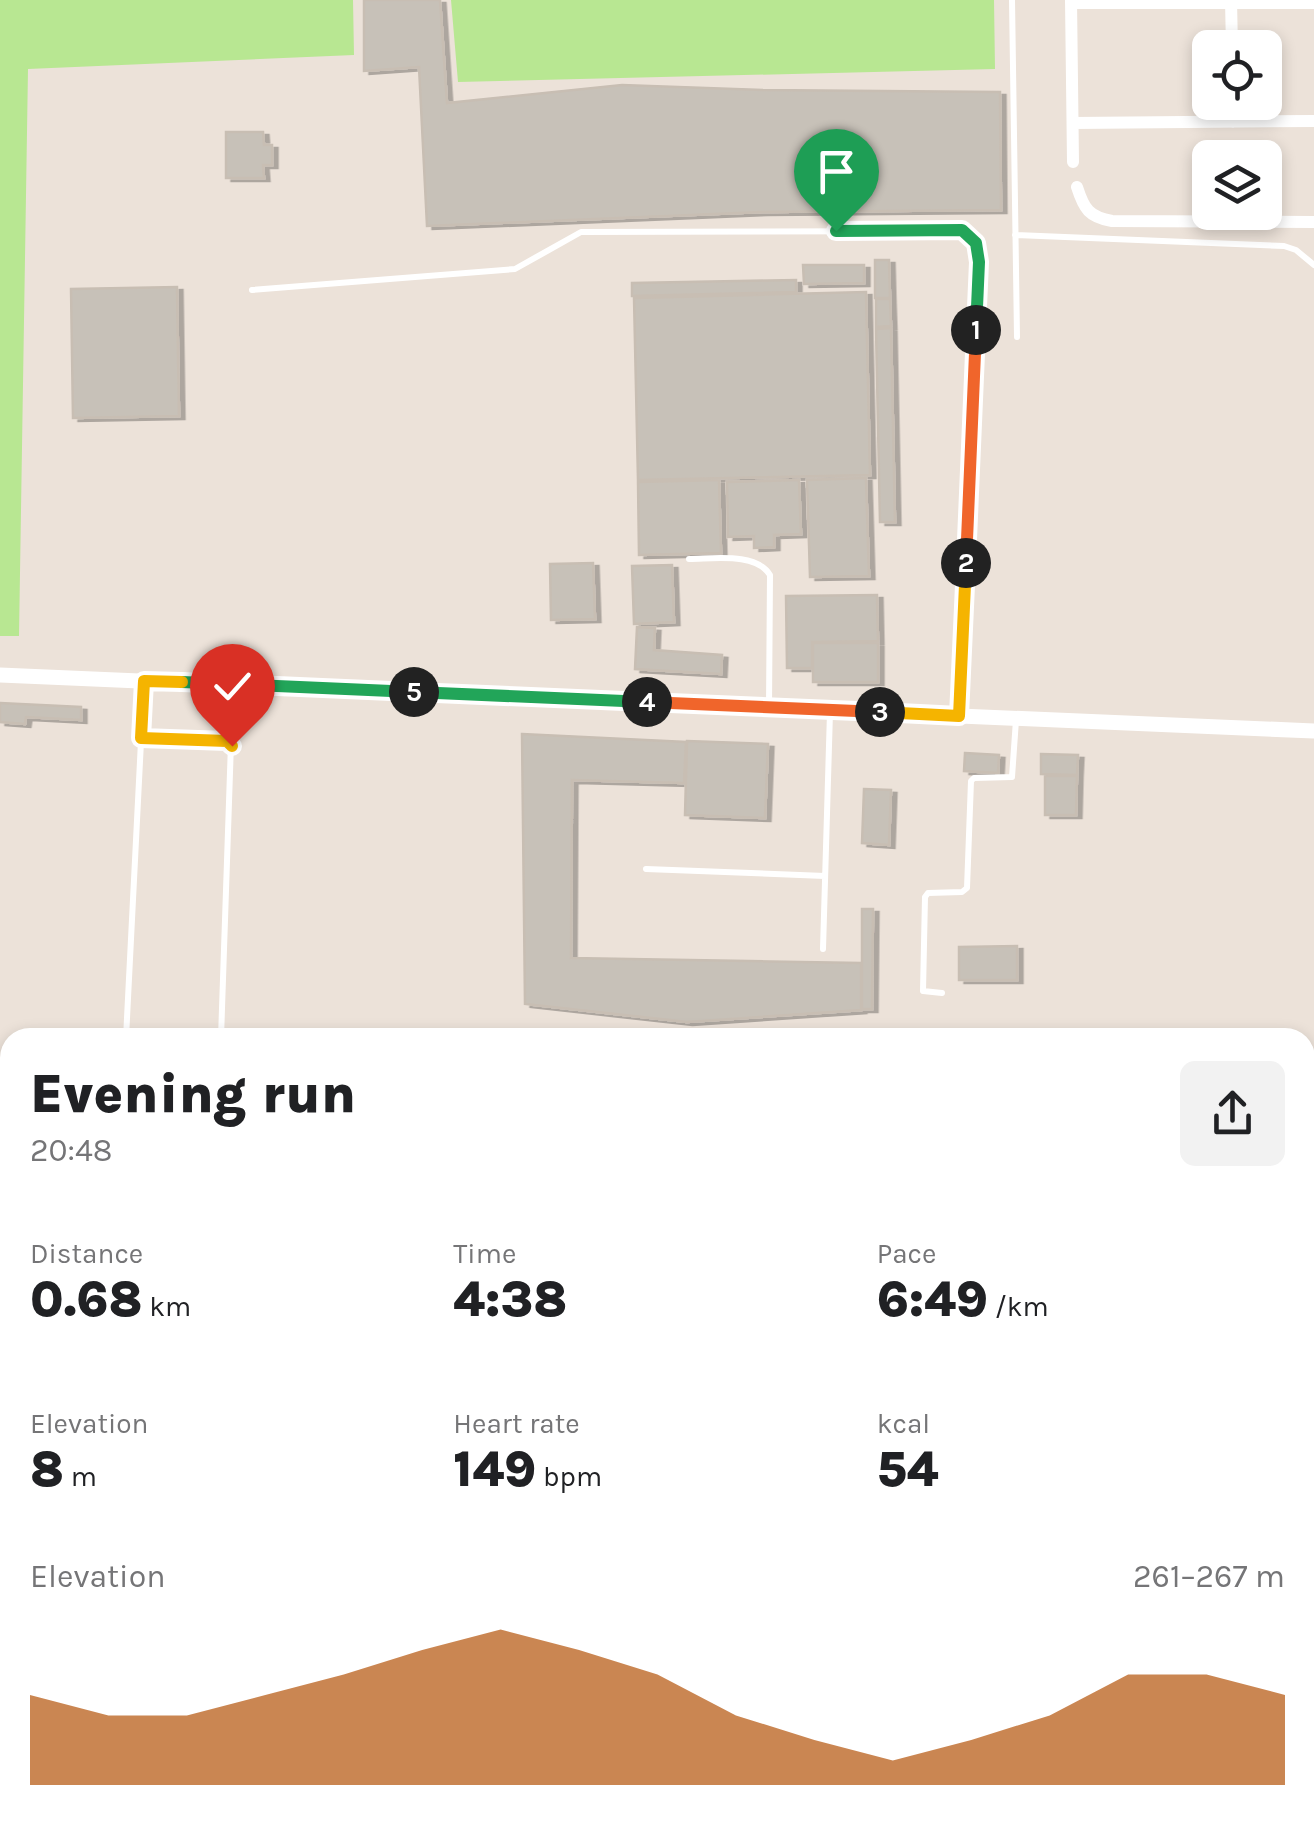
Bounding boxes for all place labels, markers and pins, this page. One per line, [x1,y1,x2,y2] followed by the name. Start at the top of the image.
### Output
[794,129,879,232] pin
[951,305,1001,355] pin: 1
[941,538,991,588] pin: 2
[190,644,275,747] pin
[389,667,439,717] pin: 5
[622,677,672,727] pin: 4
[855,687,905,737] pin: 3

